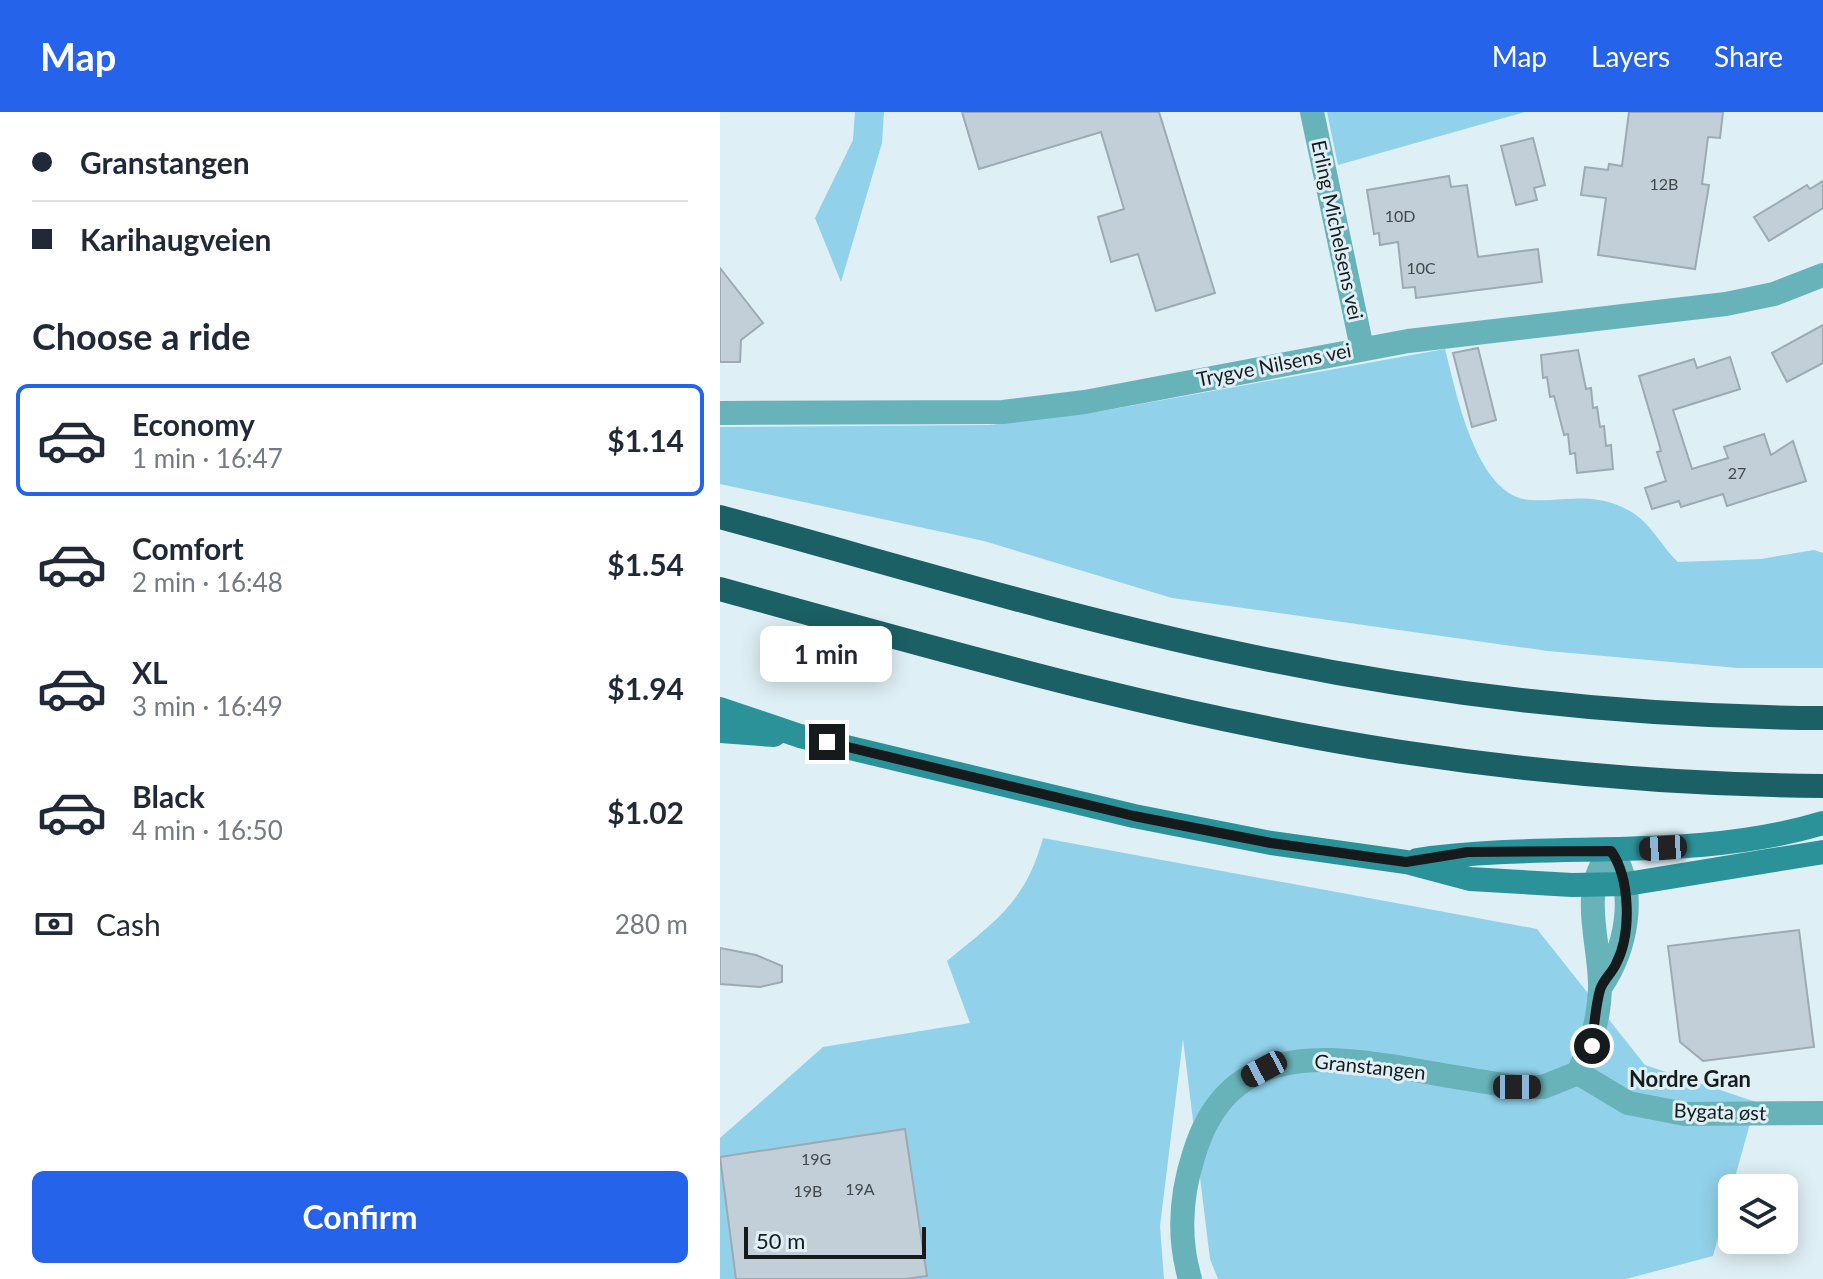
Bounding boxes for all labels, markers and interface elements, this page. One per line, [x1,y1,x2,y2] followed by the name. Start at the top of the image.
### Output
[40,33,116,79] text: Map
[1492,39,1547,73] text: Map
[1591,39,1670,73] text: Layers
[1714,39,1783,73] text: Share
[1307,138,1369,322] street label: Erling Michelsens vei
[80,144,250,180] text: Granstangen
[1650,174,1678,193] house number: 12B
[1385,206,1415,225] house number: 10D
[80,221,271,257] text: Karihaugveien
[1406,258,1436,277] house number: 10C
[32,314,251,358] text: Choose a ride
[1195,337,1353,391] street label: Trygve Nilsens vei
[36,404,108,476] icon: car
[132,406,255,442] text: Economy
[607,422,684,458] text: $1.14
[132,442,283,474] text: 1 min · 16:47
[1728,463,1746,482] house number: 27
[36,528,108,600] icon: car
[132,530,244,566] text: Comfort
[607,546,684,582] text: $1.54
[132,566,283,598] text: 2 min · 16:48
[761,626,893,682] callout: 1 min
[794,638,858,670] text: 1 min
[36,652,108,724] icon: car
[132,654,168,690] text: XL
[607,670,684,706] text: $1.94
[132,690,283,722] text: 3 min · 16:49
[809,724,845,760] route end
[36,776,108,848] icon: car
[132,778,205,814] text: Black
[607,794,684,830] text: $1.02
[132,814,283,846] text: 4 min · 16:50
[1638,834,1688,862] car
[32,902,76,946] icon: cash
[96,906,161,942] text: Cash
[615,908,688,940] text: 280 m
[1574,1028,1610,1064] route start
[1237,1047,1291,1091] car
[1313,1048,1427,1084] street label: Granstangen
[1629,1065,1751,1092] district label: Nordre Gran
[1493,1075,1541,1099] car
[1673,1097,1767,1125] street label: Bygata øst
[801,1149,831,1168] house number: 19G
[32,1171,688,1263] button: Confirm
[1718,1174,1798,1254] map controls
[1718,1174,1798,1254] button: layers
[845,1179,875,1198] house number: 19A
[794,1181,822,1200] house number: 19B
[744,1223,926,1259] scale bar
[756,1227,805,1254] text: 50 m

